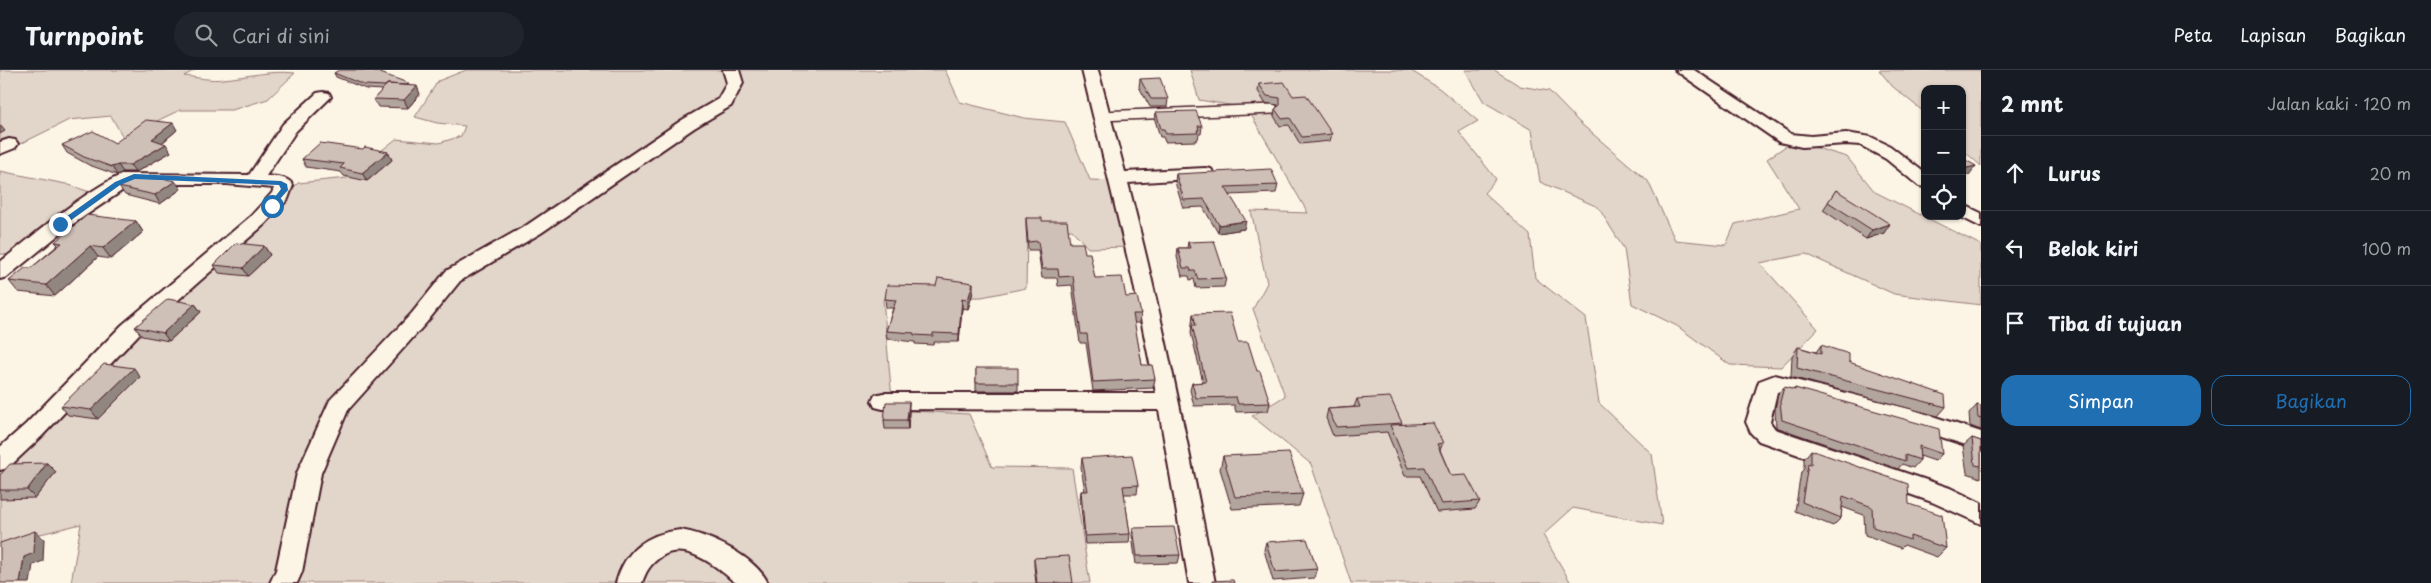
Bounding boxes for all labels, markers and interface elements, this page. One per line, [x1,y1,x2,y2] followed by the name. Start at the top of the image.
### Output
[174,12,524,57] search box
[25,17,144,53] text: Turnpoint
[192,21,220,49] icon: search
[232,21,330,49] text: Cari di sini
[2174,21,2212,48] text: Peta
[2240,21,2306,48] text: Lapisan
[2334,21,2406,48] text: Bagikan
[1921,85,1966,220] map controls
[1921,85,1966,130] button: +
[2001,87,2063,119] text: 2 mnt
[2267,91,2411,115] text: Jalan kaki · 120 m
[1921,130,1966,175] button: −
[2001,159,2029,187] icon: ahead
[2048,159,2101,187] text: Lurus
[2370,161,2411,185] text: 20 m
[1921,175,1966,220] button: locate
[261,195,284,218] route start
[49,213,72,236] route end
[2001,234,2029,262] icon: left
[2048,234,2138,262] text: Belok kiri
[2362,236,2411,260] text: 100 m
[2001,309,2029,337] icon: arrive
[2048,309,2182,337] text: Tiba di tujuan
[2001,375,2201,426] button: Simpan
[2211,375,2411,426] button: Bagikan

